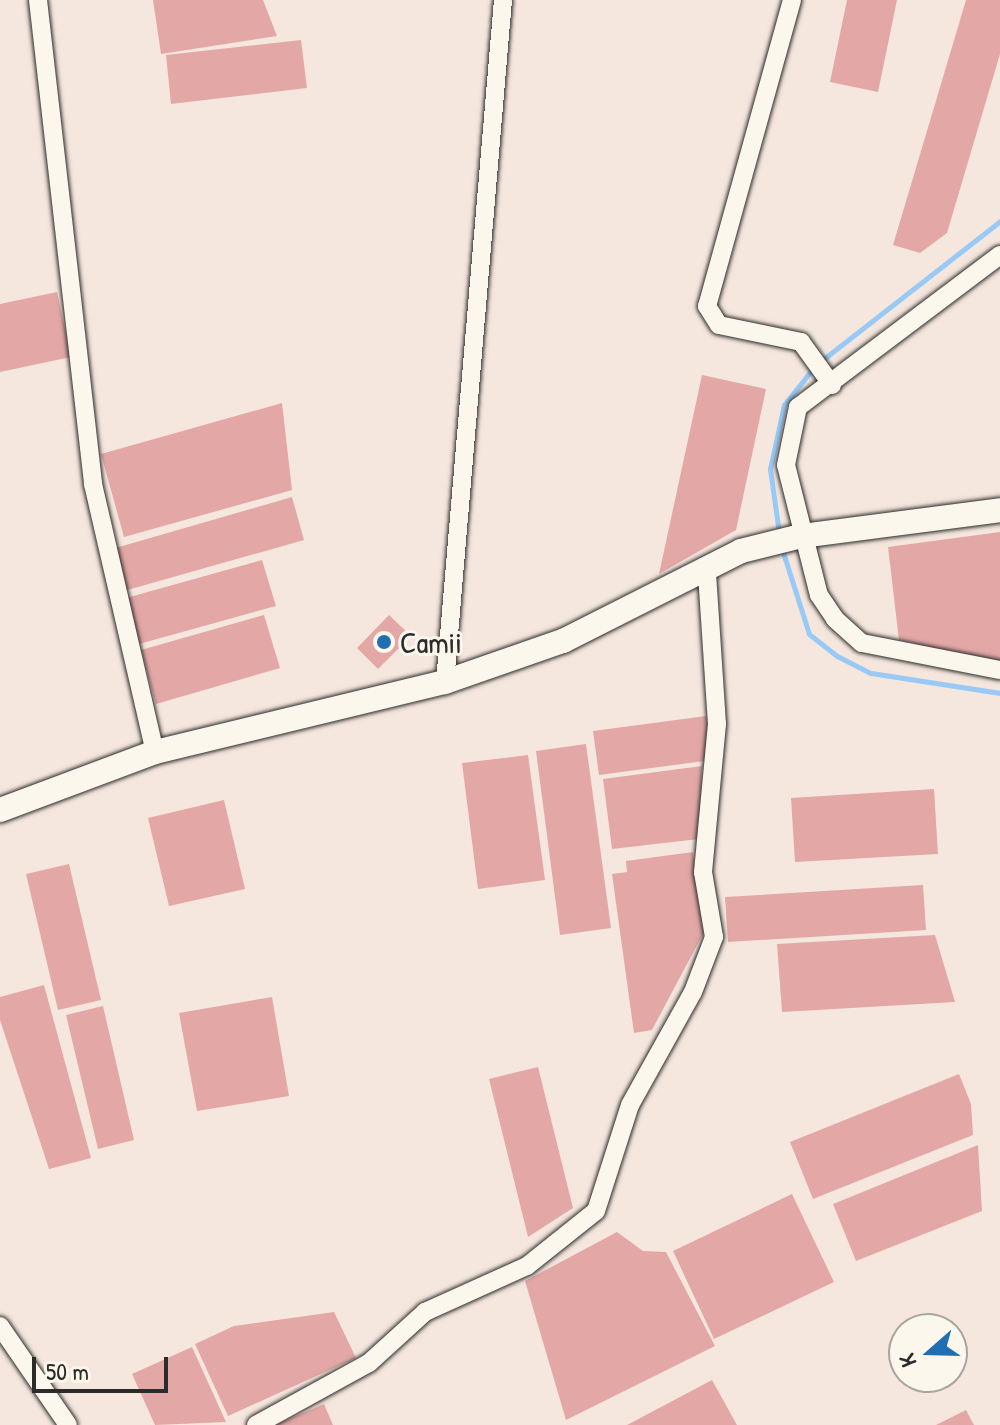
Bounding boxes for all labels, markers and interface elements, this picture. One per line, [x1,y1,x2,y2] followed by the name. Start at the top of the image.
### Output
[400,624,462,660] place label: Camii
[375,633,393,651] marker: Camii
[888,1313,968,1393] north arrow
[36,1341,172,1391] scale bar
[891,1350,923,1371] text: K
[46,1355,89,1387] text: 50 m

